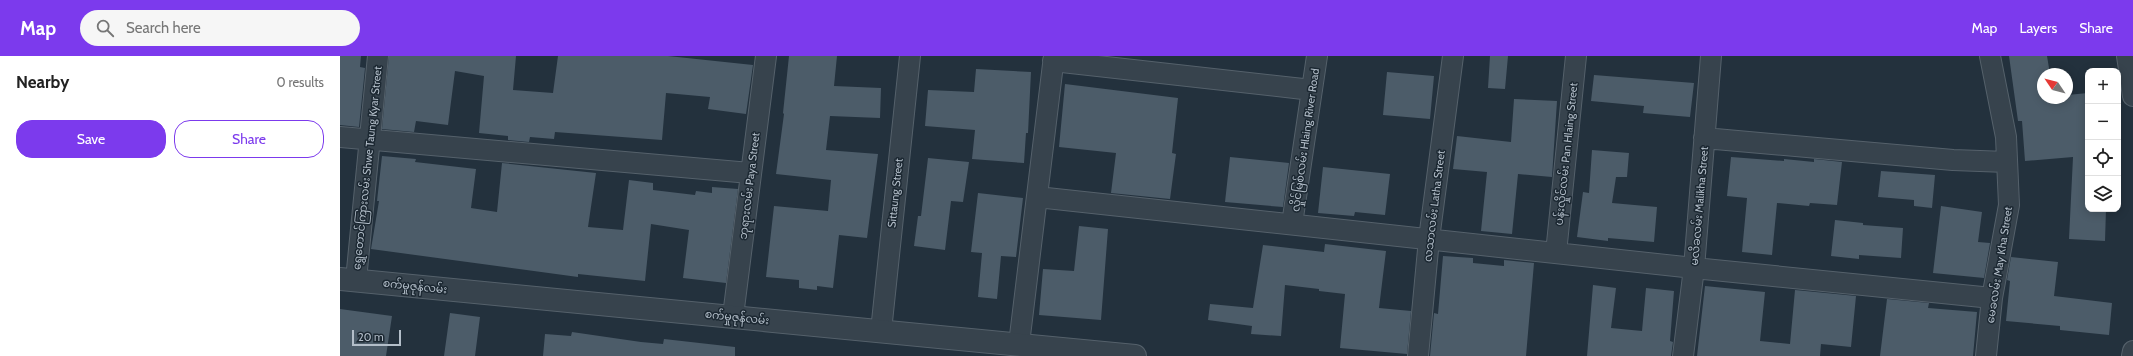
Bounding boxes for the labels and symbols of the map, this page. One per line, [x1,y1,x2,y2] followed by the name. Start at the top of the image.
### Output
[349,65,387,271] street label: ရွှေတောင်ကြားလမ်း Shwe Taung Kyar Street
[1288,67,1324,213] street label: လှိုင်မြစ်လမ်း Hlaing River Road
[2037,68,2073,104] north arrow
[1552,82,1582,226] street label: ပန်းလှိုင်လမ်း Pan Hlaing Street
[735,131,765,240] street label: ဘုရားလမ်း Paya Street
[1687,146,1711,266] street label: မလိခလမ်း Malikha Street
[1420,149,1448,263] street label: လသာလမ်း Latha Street
[884,157,906,228] street label: Sittaung Street
[1983,205,2015,324] street label: မေခလမ်း May Kha Street
[382,276,448,298] street label: စက်မှုဇုန်လမ်း
[704,307,770,329] street label: စက်မှုဇုန်လမ်း
[352,328,401,347] scale bar

